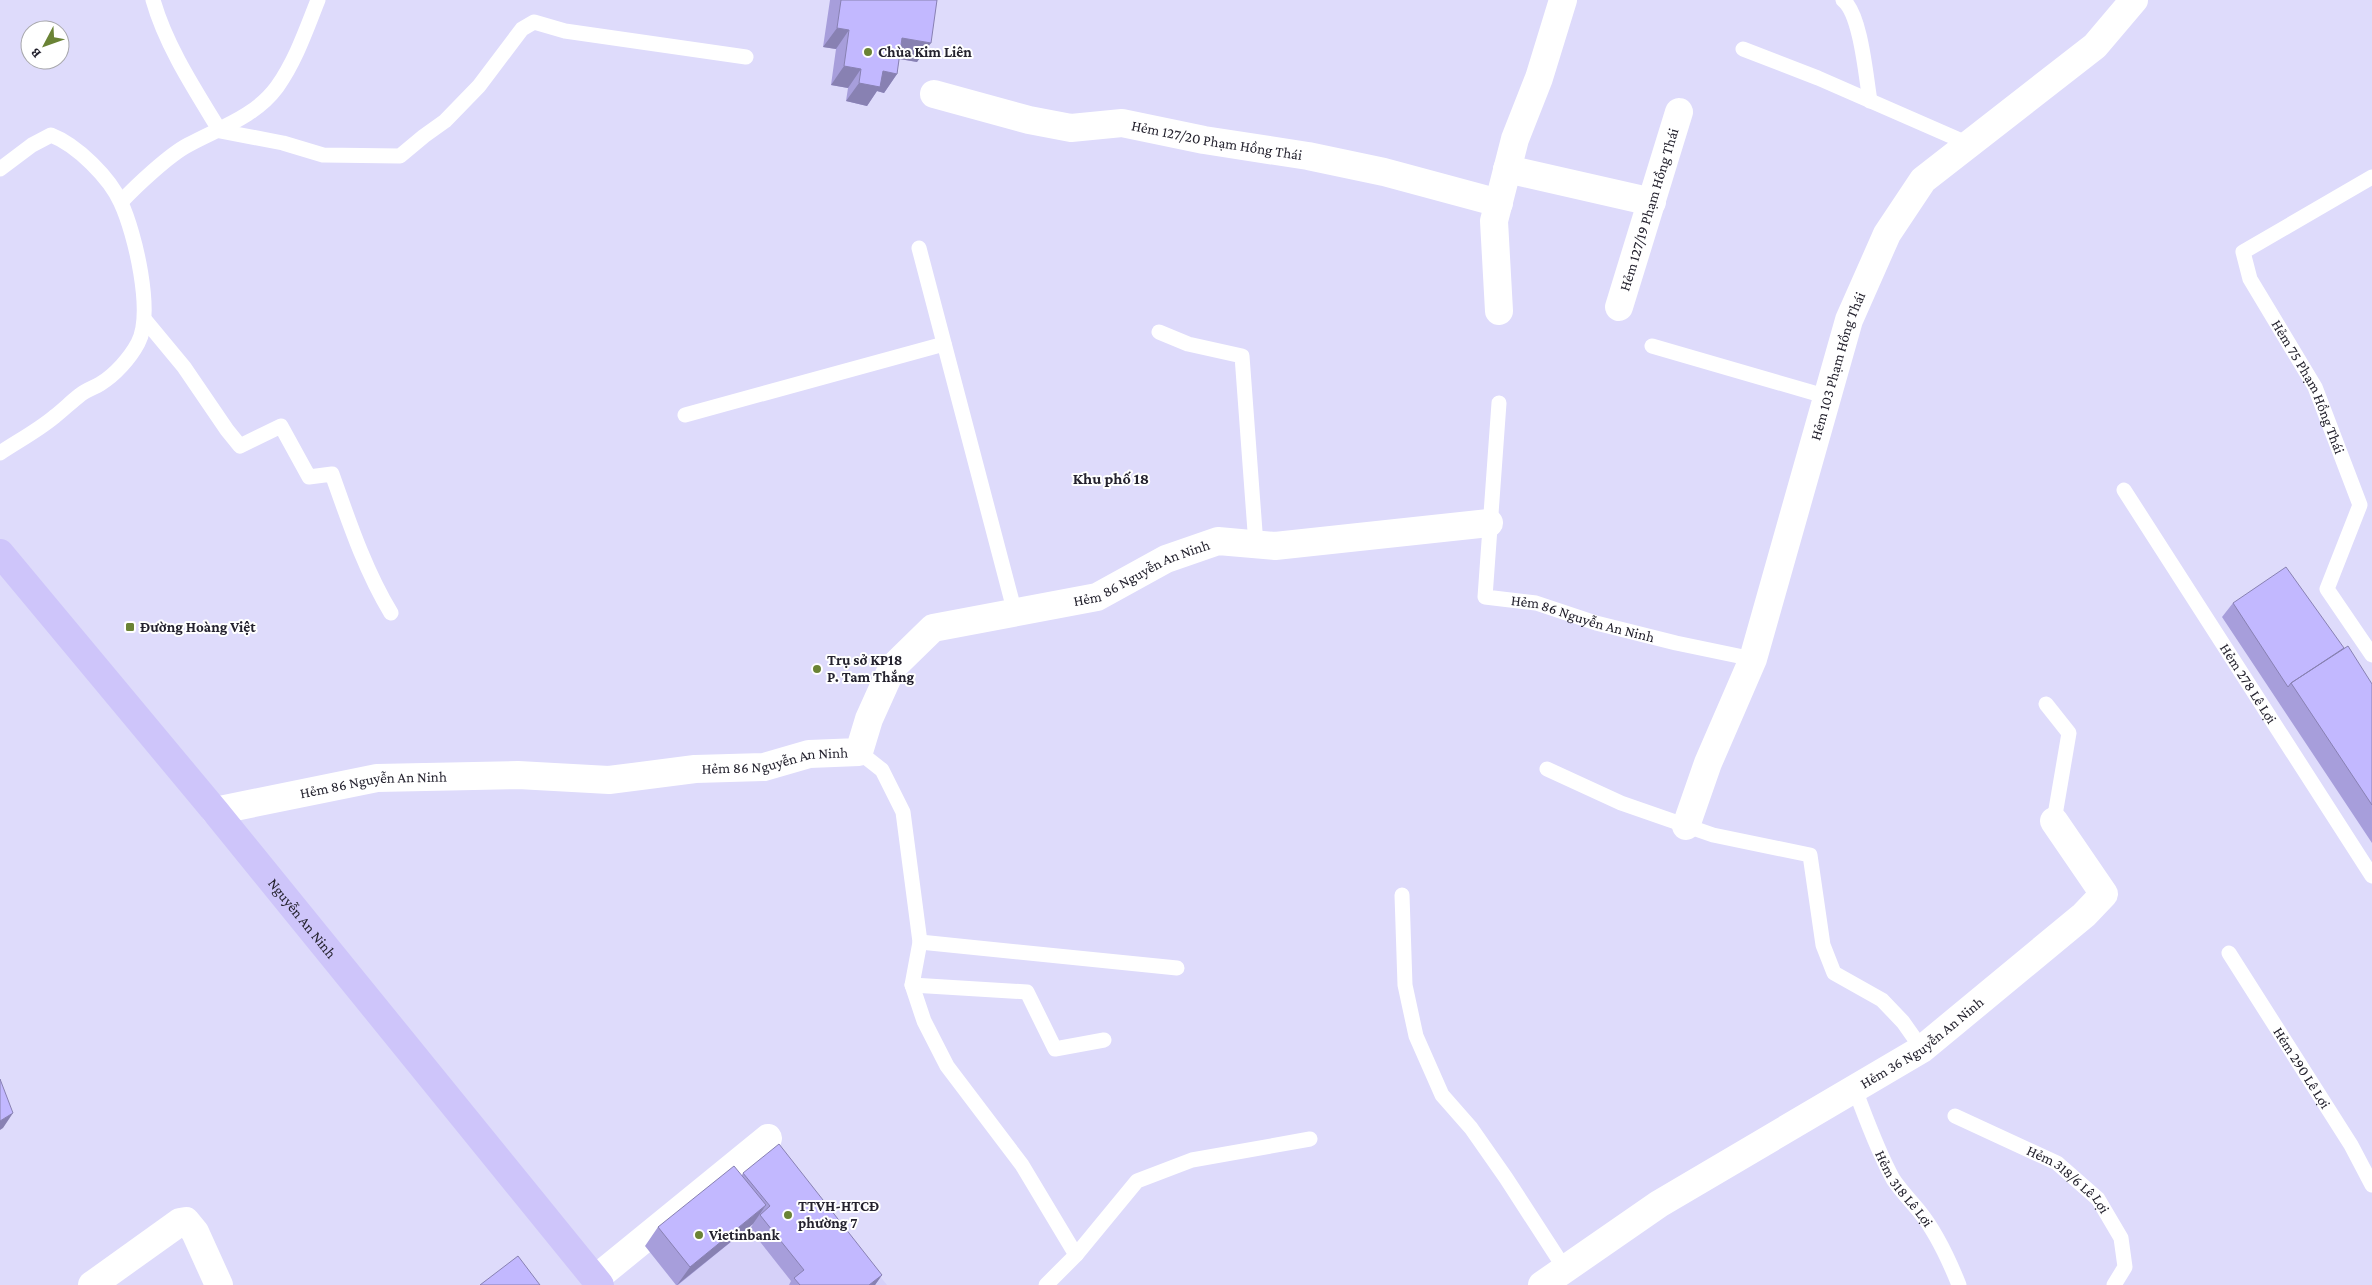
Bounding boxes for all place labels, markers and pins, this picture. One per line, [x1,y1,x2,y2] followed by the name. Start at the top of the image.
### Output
[878,44,972,60] place label: Chùa Kim Liên
[862,46,874,58] marker: Chùa Kim Liên
[140,619,256,635] place label: Đường Hoàng Việt
[124,621,136,633] marker: Đường Hoàng Việt
[827,652,915,685] place label: Trụ sở KP18 P. Tam Thắng
[811,663,823,675] marker: Trụ sở KP18 P. Tam Thắng
[798,1198,879,1231] place label: TTVH-HTCĐ phường 7
[782,1209,794,1221] marker: TTVH-HTCĐ phường 7
[708,1227,780,1243] place label: Vietinbank
[693,1229,705,1241] marker: Vietinbank

